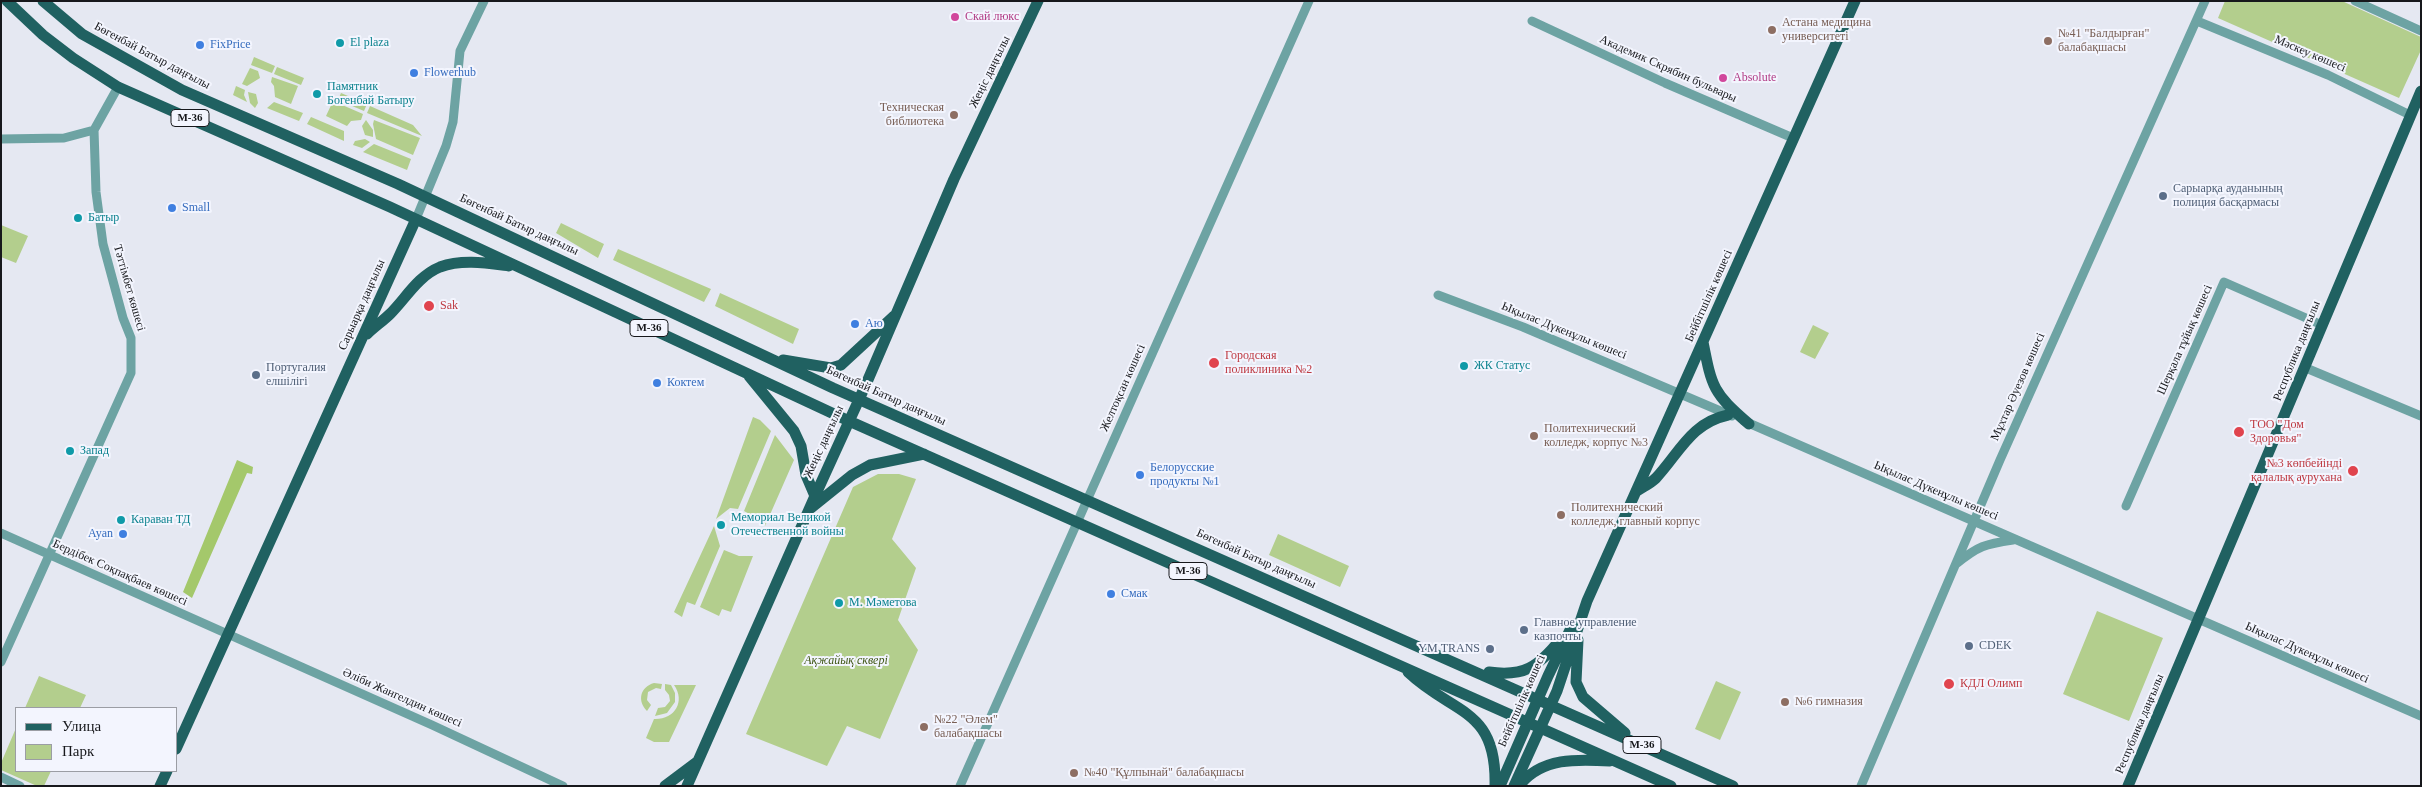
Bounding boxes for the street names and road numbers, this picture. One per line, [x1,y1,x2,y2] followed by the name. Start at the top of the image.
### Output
[92,19,212,93] street label: Бөгенбай Батыр даңғылы
[1597,32,1739,106] street label: Академик Скрябин бульвары
[2272,32,2348,76] street label: Мәскеу көшесі
[966,34,1014,110] street label: Жеңіс даңғылы
[171,110,209,126] road number: M-36
[457,191,581,259] street label: Бөгенбай Батыр даңғылы
[110,243,148,333] street label: Тәттімбет көшесі
[1682,248,1736,344] street label: Бейбітшілік көшесі
[336,257,388,353] street label: Сарыарқа даңғылы
[2154,283,2216,397] street label: Шерқала тұйық көшесі
[1499,299,1629,363] street label: Ықылас Дүкенұлы көшесі
[2270,299,2324,403] street label: Республика даңғылы
[630,319,668,336] road number: M-36
[1988,331,2048,443] street label: Мұхтар Әуезов көшесі
[1097,342,1149,434] street label: Желтоқсан көшесі
[824,363,948,429] street label: Бөгенбай Батыр даңғылы
[801,403,847,481] street label: Жеңіс даңғылы
[1872,458,2000,524] street label: Ықылас Дүкенұлы көшесі
[1194,526,1318,592] street label: Бөгенбай Батыр даңғылы
[50,537,190,609] street label: Бердібек Соқпақбаев көшесі
[1169,562,1207,580] road number: M-36
[2243,619,2371,687] street label: Ықылас Дүкенұлы көшесі
[1495,653,1549,749] street label: Бейбітшілік көшесі
[340,665,464,731] street label: Әліби Жангелдин көшесі
[2113,672,2167,776] street label: Республика даңғылы
[1623,736,1661,754] road number: M-36

